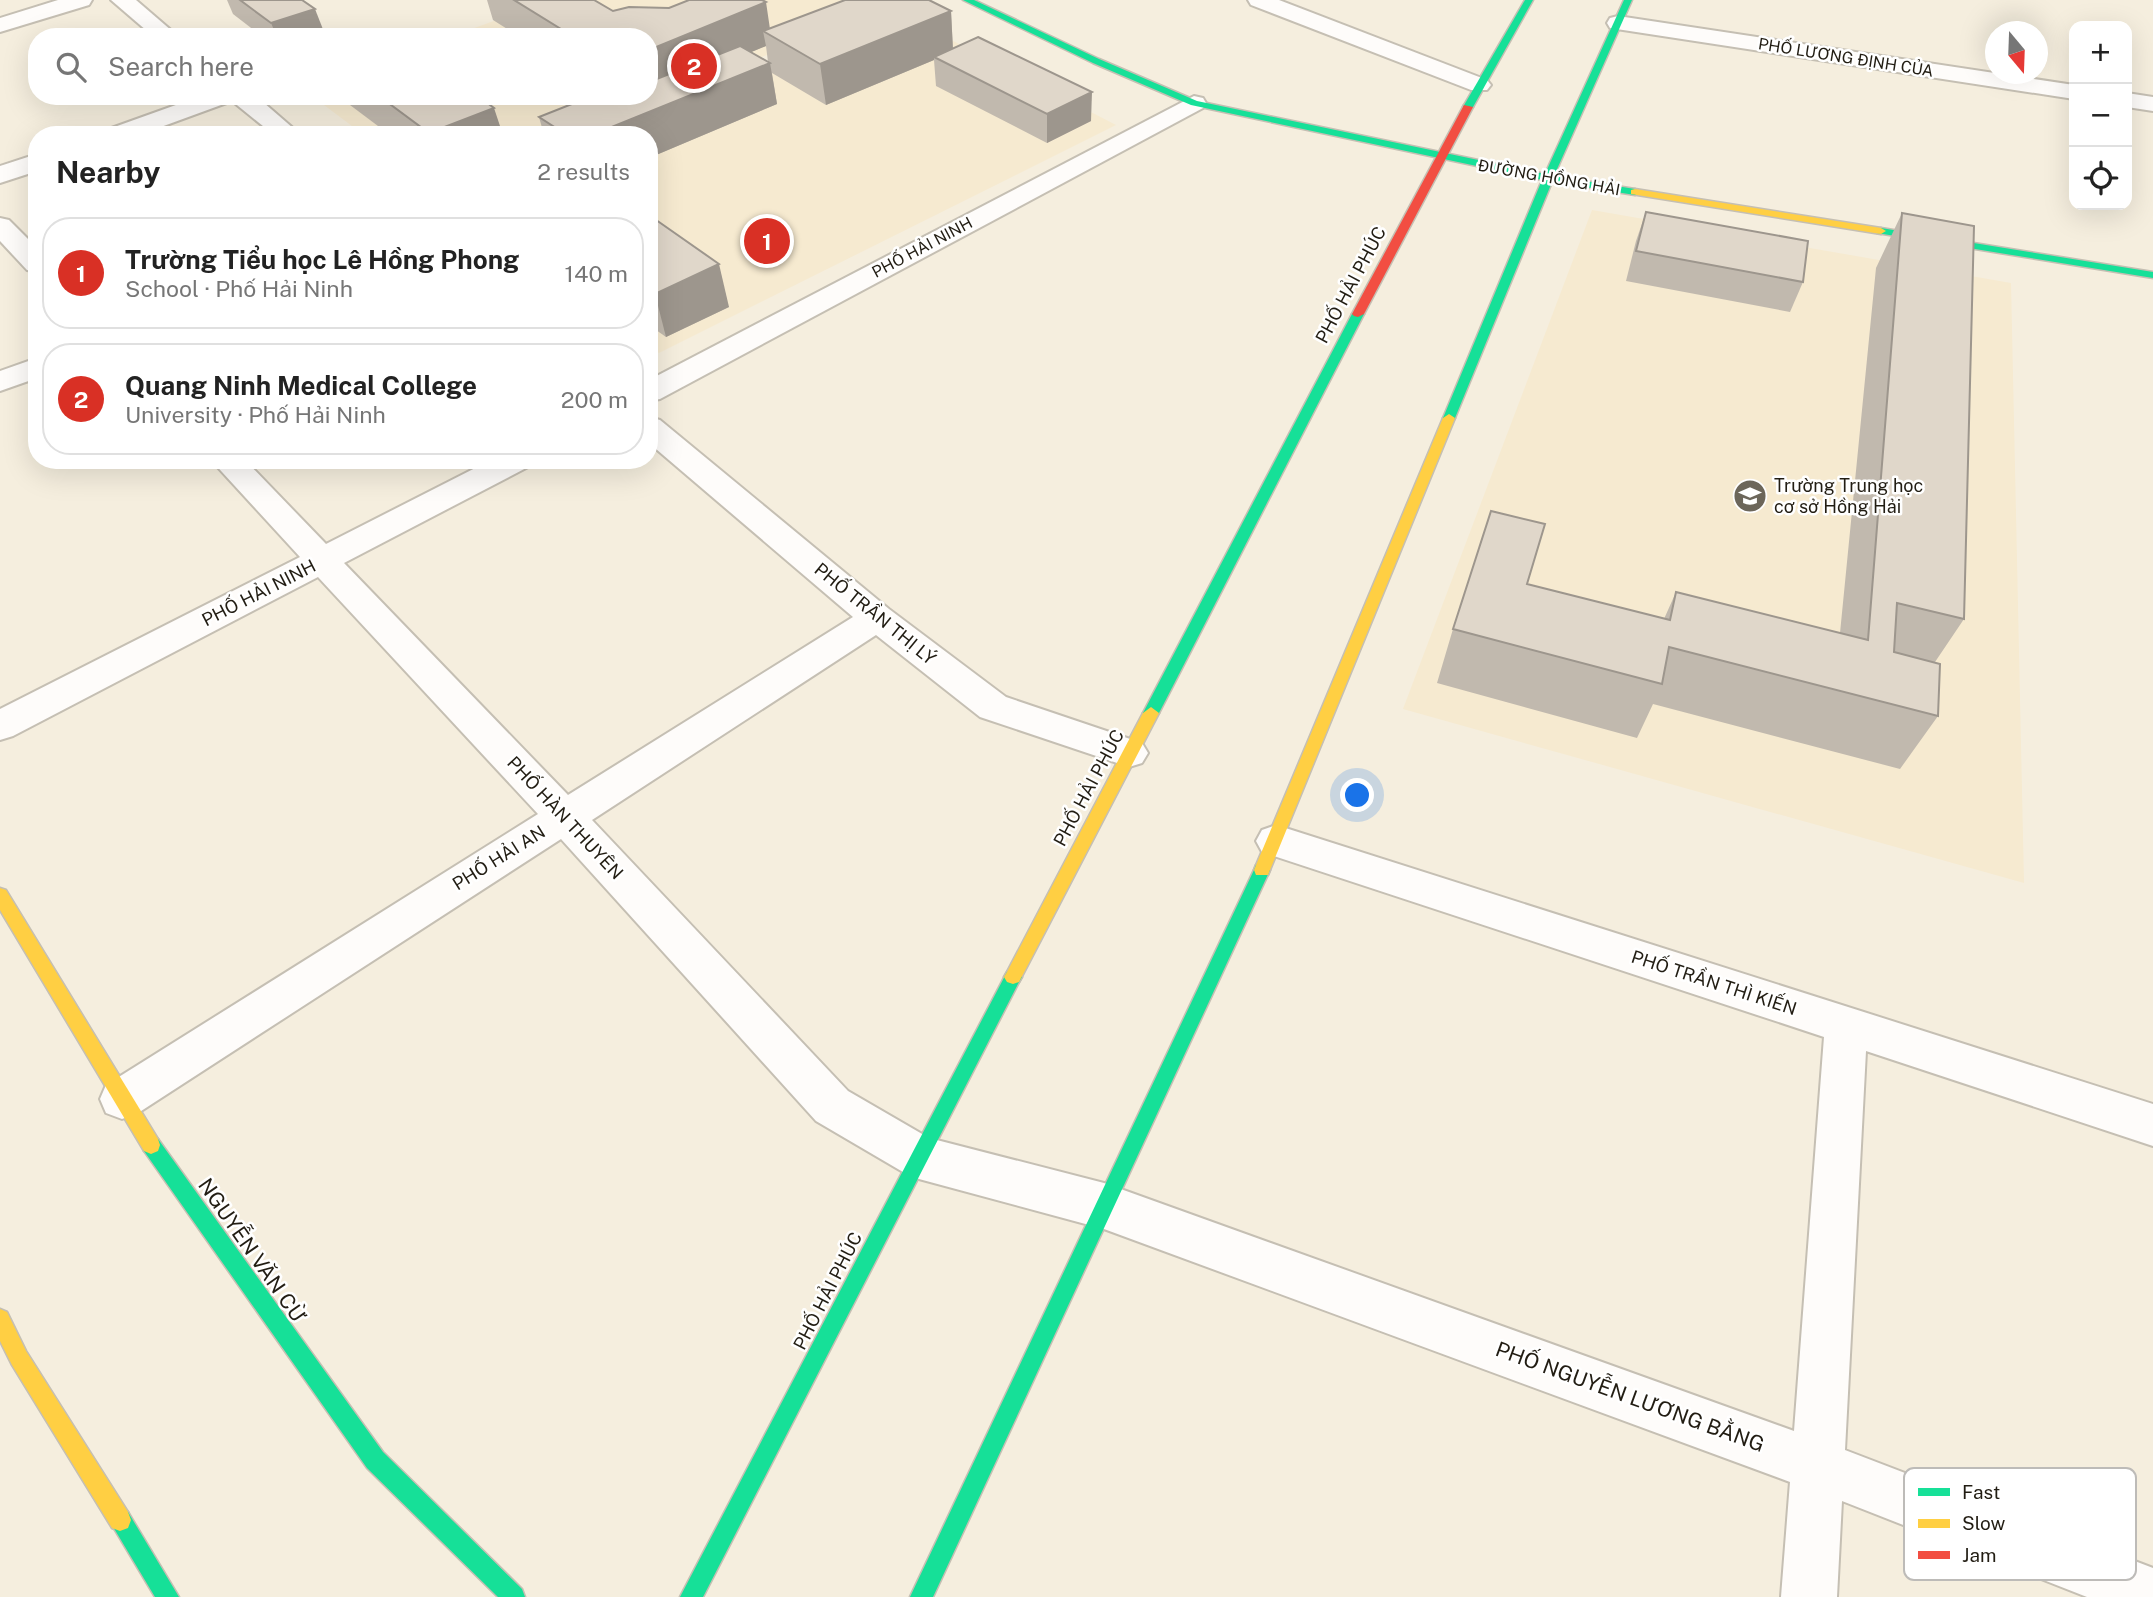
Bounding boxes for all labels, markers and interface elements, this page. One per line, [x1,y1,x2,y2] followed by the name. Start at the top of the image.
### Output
[1985,21,2048,84] north arrow
[2069,21,2132,210] map controls
[2069,21,2132,84] button: +
[28,28,658,105] search box
[1757,31,1935,81] street label: PHỐ LƯƠNG ĐỊNH CỦA
[671,40,717,92] pin: 2
[52,48,90,86] icon: search
[108,51,254,82] text: Search here
[2069,84,2132,147] button: −
[2069,147,2132,210] button: locate
[1476,153,1622,199] street label: ĐƯỜNG HỒNG HẢI
[56,154,160,190] text: Nearby
[537,158,630,185] text: 2 results
[867,210,976,282] street label: PHỐ HẢI NINH
[744,215,790,267] pin: 1
[1308,221,1390,347] street label: PHỐ HẢI PHÚC
[125,244,519,275] text: Trường Tiểu học Lê Hồng Phong
[76,260,86,287] text: 1
[565,260,628,287] text: 140 m
[125,275,353,302] text: School · Phố Hải Ninh
[125,370,477,401] text: Quang Ninh Medical College
[74,386,88,413] text: 2
[561,386,628,413] text: 200 m
[125,401,386,428] text: University · Phố Hải Ninh
[1774,475,1923,517] place label: Trường Trung học cơ sở Hồng Hải
[1731,477,1769,515] school or university icon: Trường Trung học cơ sở Hồng Hải
[197,552,319,630] street label: PHỐ HẢI NINH
[810,556,942,669] street label: PHỐ TRẦN THỊ LÝ
[1046,724,1128,850] street label: PHỐ HẢI PHÚC
[503,750,630,883] street label: PHỐ HÀN THUYÊN
[1340,778,1374,812] your location
[447,818,549,894] street label: PHỐ HẢI AN
[1629,943,1800,1019] street label: PHỐ TRẦN THÌ KIẾN
[193,1172,314,1328] street label: NGUYỄN VĂN CỪ
[786,1227,866,1353] street label: PHỐ HẢI PHÚC
[1492,1333,1769,1457] street label: PHỐ NGUYỄN LƯƠNG BẰNG
[1904,1468,2136,1580] legend
[1962,1481,2000,1503] text: Fast
[1962,1512,2006,1534] text: Slow
[1962,1544,1996,1566] text: Jam

